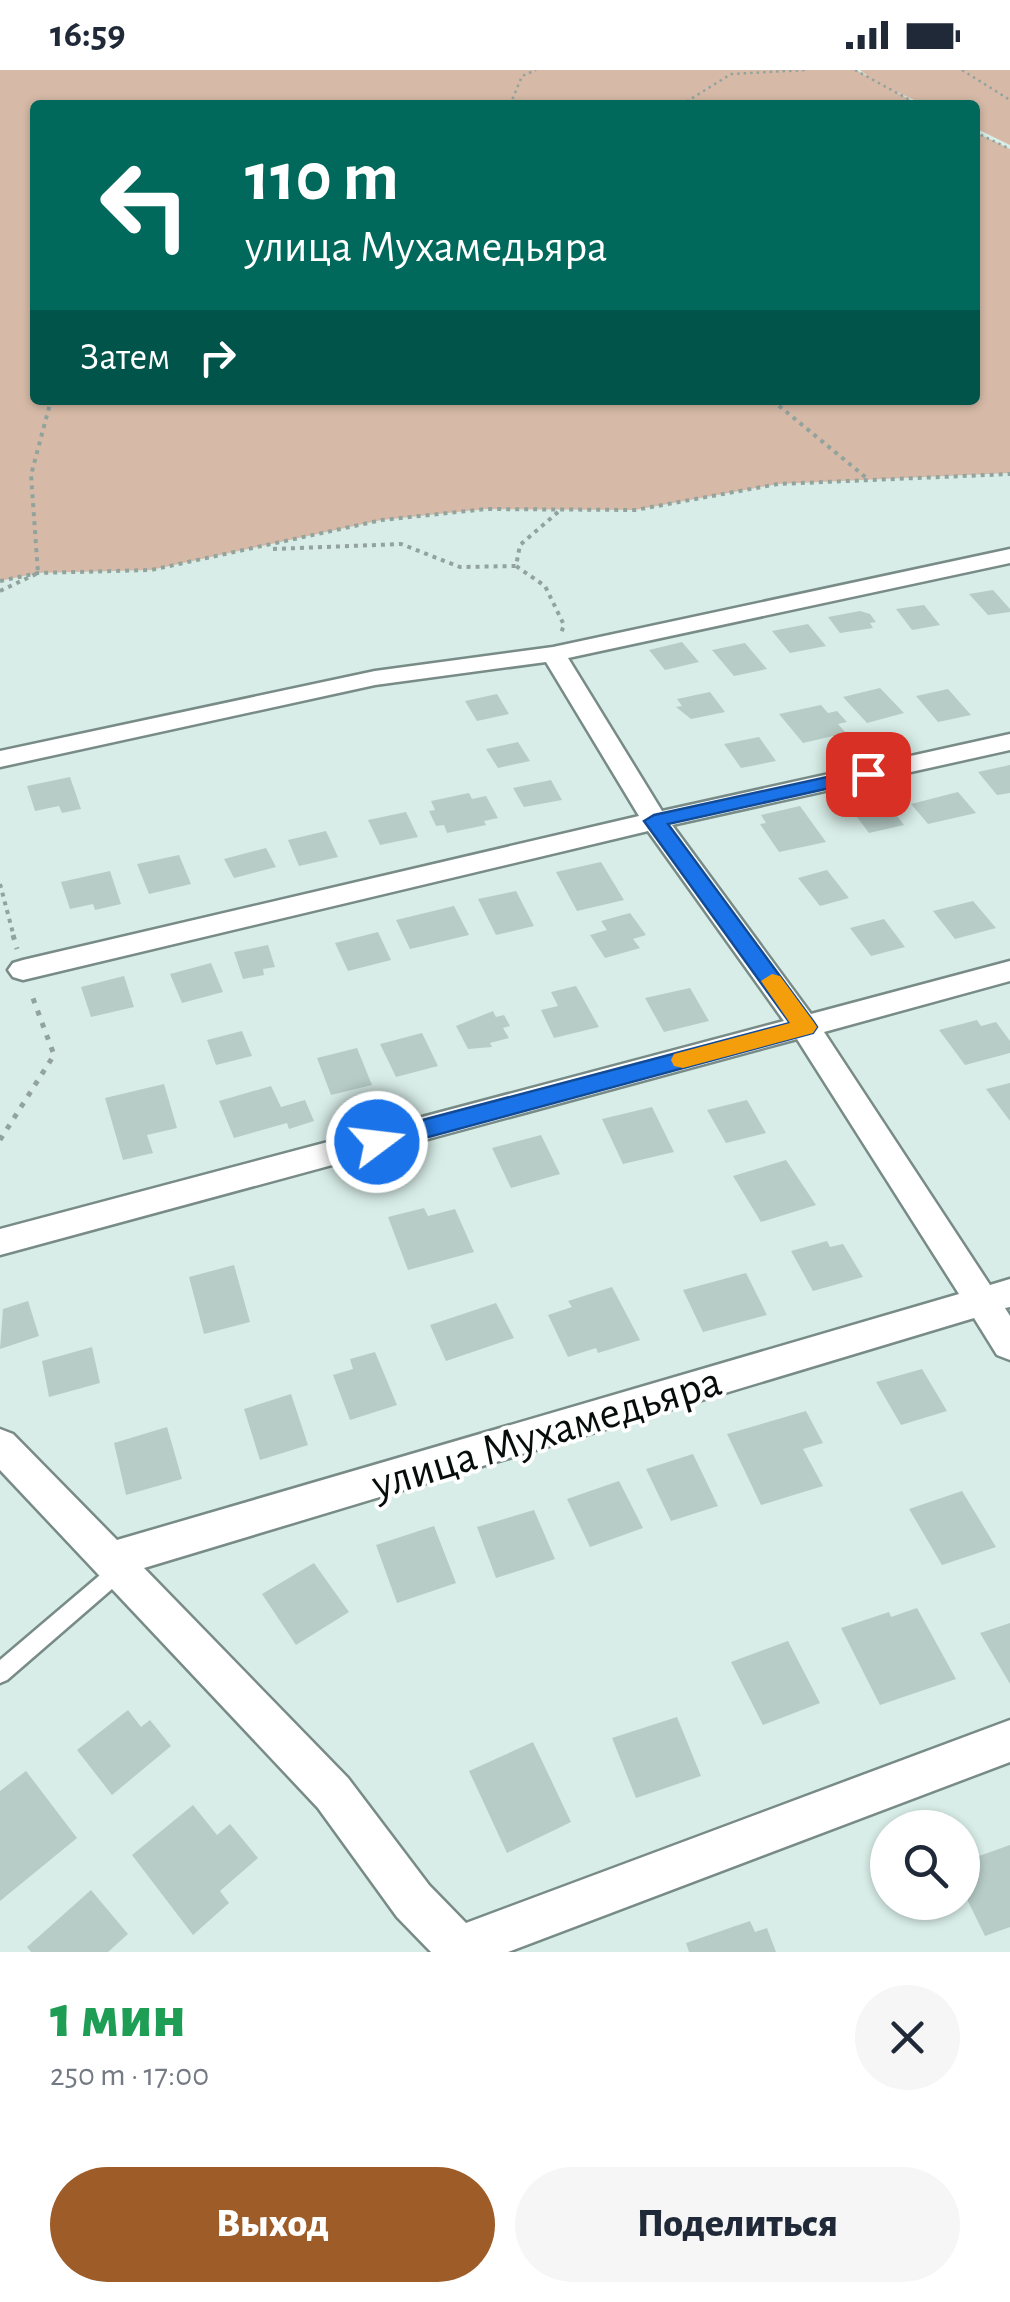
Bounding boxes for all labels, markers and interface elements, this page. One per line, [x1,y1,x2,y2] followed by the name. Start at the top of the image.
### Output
[50,16,126,54] text: 16:59
[80,140,210,270] icon: left
[245,143,399,213] text: 110 m
[245,225,608,270] text: улица Мухамедьяра
[190,330,245,385] icon: right
[80,339,170,377] text: Затем
[826,732,911,817] pin
[841,747,896,802] icon: arrive
[325,1090,429,1194] position arrow
[366,1359,727,1508] street label: улица Мухамедьяра
[870,1810,980,1920] map controls
[870,1810,980,1920] button: search
[855,1985,960,2090] button: close
[50,1988,186,2048] text: 1 мин
[50,2059,209,2091] text: 250 m · 17:00
[50,2167,495,2282] button: Выход
[515,2167,960,2282] button: Поделиться

